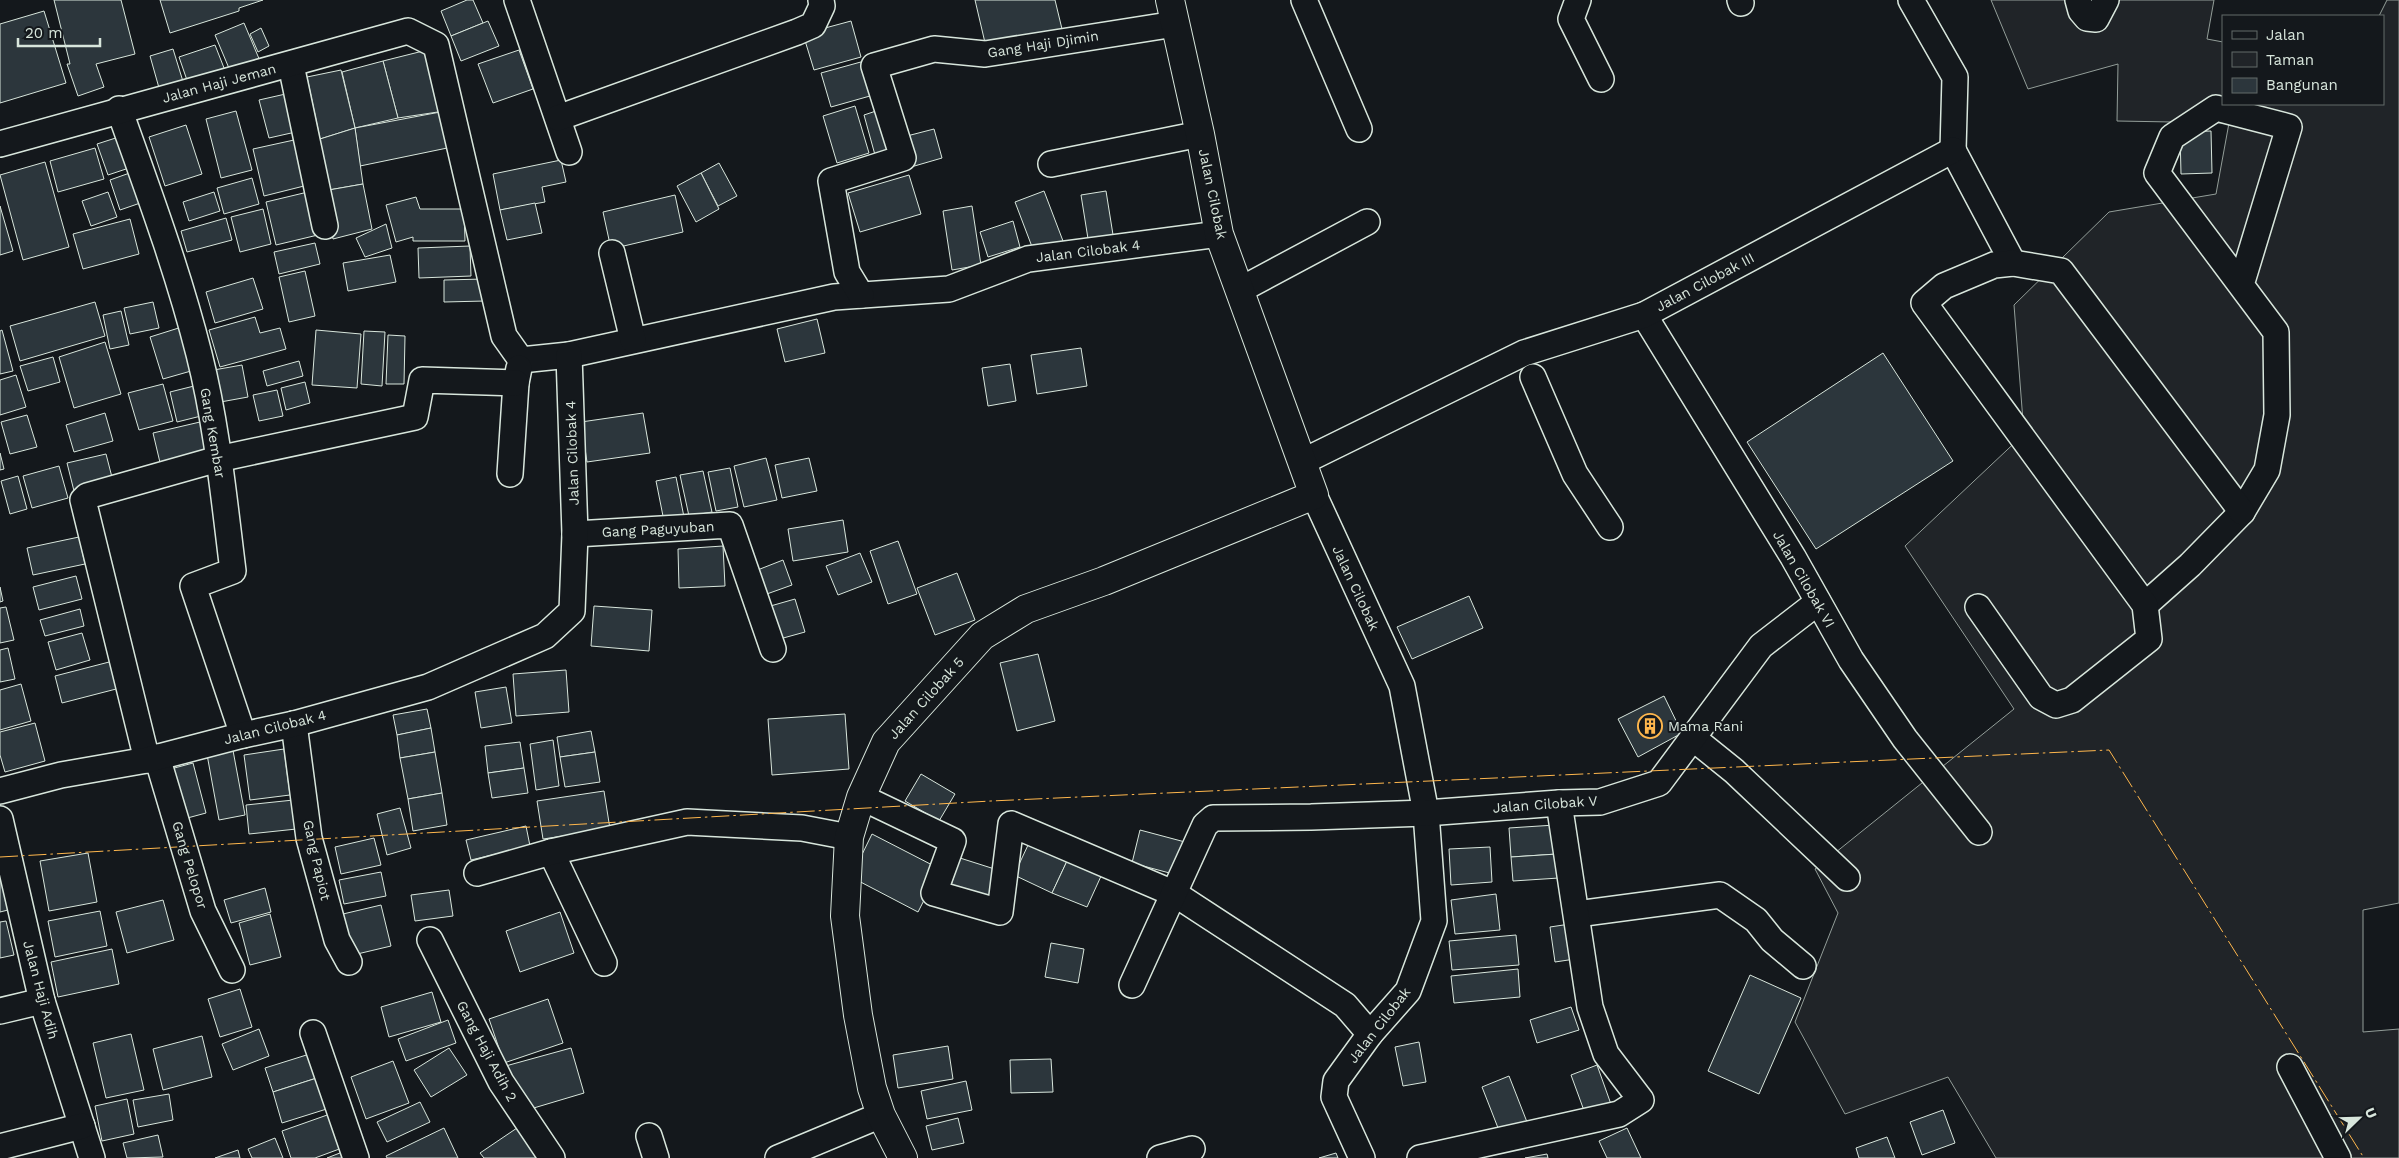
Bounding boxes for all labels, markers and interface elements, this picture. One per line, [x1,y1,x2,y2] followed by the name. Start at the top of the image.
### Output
[18,15,100,47] scale bar
[2222,15,2384,105] legend
[25,24,63,42] text: 20 m
[2266,26,2305,44] text: Jalan
[986,27,1100,61] street label: Gang Haji Djimin
[2266,51,2314,69] text: Taman
[160,60,278,106] street label: Jalan Haji Jeman
[2266,76,2338,94] text: Bangunan
[1196,147,1230,241] street label: Jalan Cilobak
[1035,237,1141,265] street label: Jalan Cilobak 4
[1653,249,1757,315] street label: Jalan Cilobak III
[197,387,229,480] street label: Gang Kembar
[562,400,582,506] street label: Jalan Cilobak 4
[601,518,715,540] street label: Gang Paguyuban
[1770,528,1838,630] street label: Jalan Cilobak VI
[1329,543,1383,633] street label: Jalan Cilobak
[885,654,967,742] street label: Jalan Cilobak 5
[222,707,328,747] street label: Jalan Cilobak 4
[1637,713,1663,739] building icon: Mama Rani
[1668,718,1743,734] place label: Mama Rani
[1492,792,1598,816] street label: Jalan Cilobak V
[300,818,334,902] street label: Gang Papiot
[169,819,211,911] street label: Gang Pelopor
[20,939,62,1041] street label: Jalan Haji Adih
[1344,984,1414,1066] street label: Jalan Cilobak
[454,998,520,1104] street label: Gang Haji Adih 2
[2334,1093,2384,1143] north arrow
[2362,1105,2380,1121] text: U

